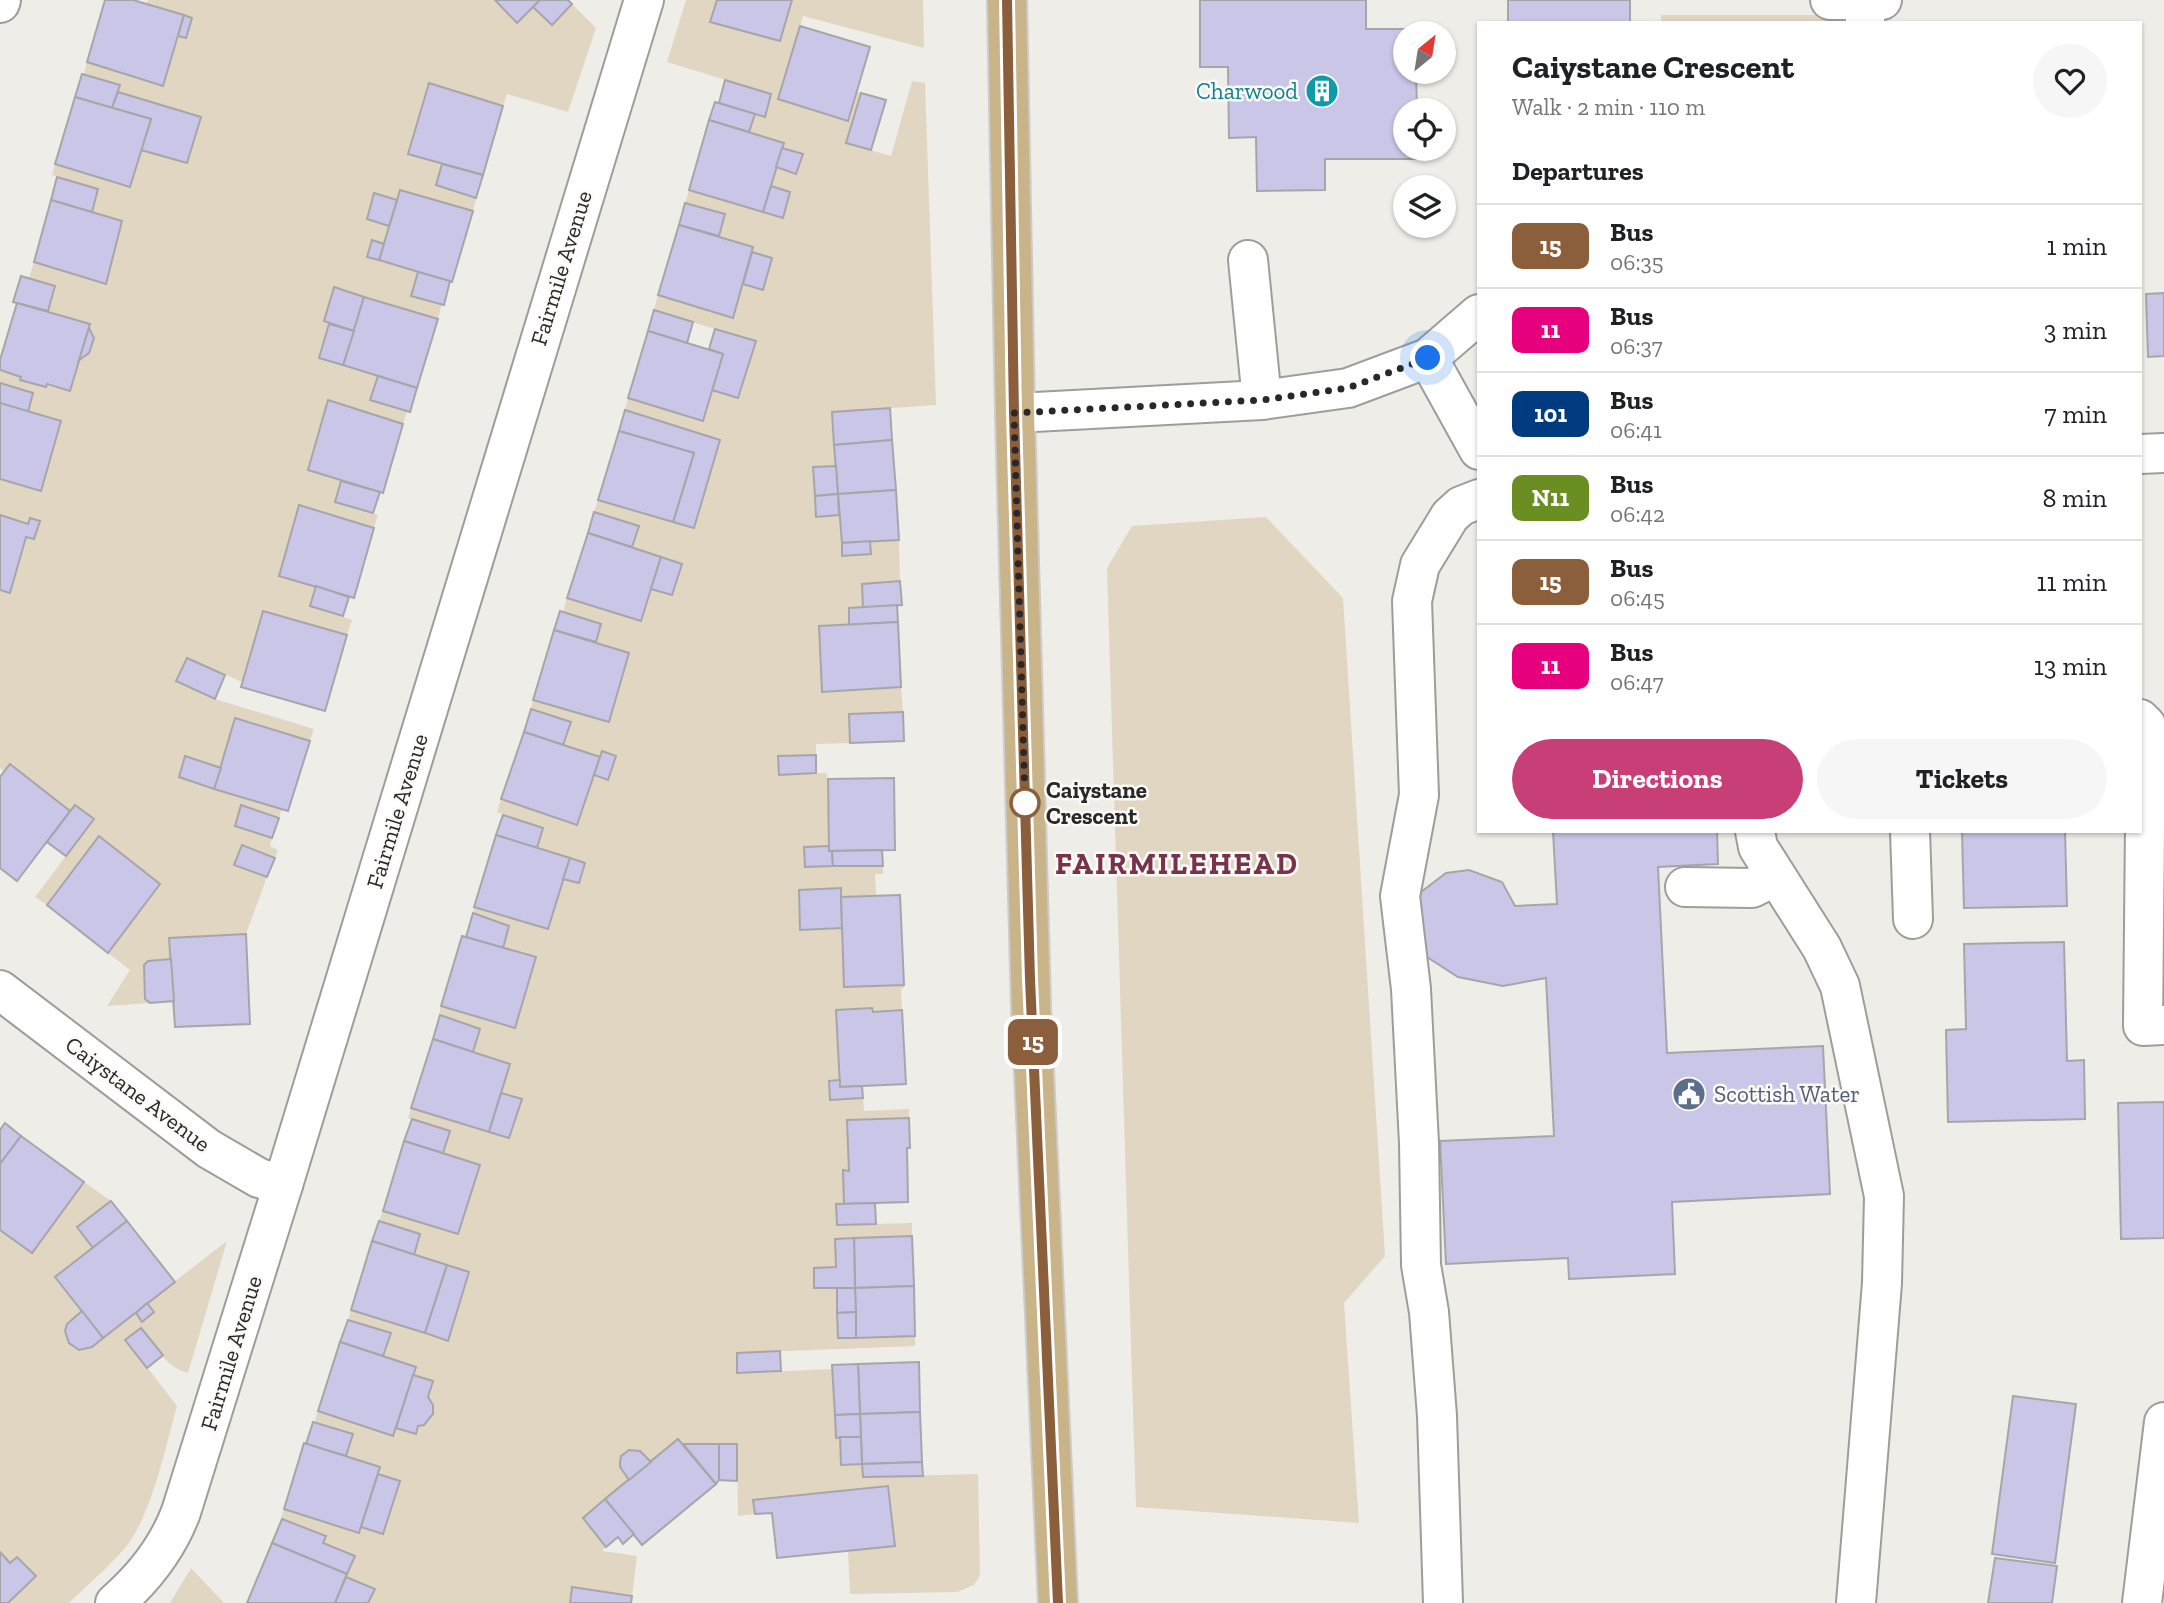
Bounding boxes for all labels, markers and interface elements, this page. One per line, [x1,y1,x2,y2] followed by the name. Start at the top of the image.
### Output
[1393,21,1456,84] north arrow
[1393,21,1456,238] map controls
[2033,44,2107,118] button: heart
[1512,47,1794,86] text: Caiystane Crescent
[1303,72,1341,110] building icon: Charwood
[1196,77,1298,105] place label: Charwood
[1512,93,1705,121] text: Walk · 2 min · 110 m
[1393,98,1456,161] button: locate
[1512,155,1644,187] text: Departures
[1393,175,1456,238] button: layers
[524,187,598,349] street label: Fairmile Avenue
[1610,216,1653,248] text: Bus
[2046,230,2107,262] text: 1 min
[1539,231,1562,260] text: 15
[1610,248,1664,276] text: 06:35
[1610,300,1653,332] text: Bus
[2044,314,2107,346] text: 3 min
[1541,315,1560,344] text: 11
[1610,332,1663,360] text: 06:37
[1410,340,1445,375] your location
[1610,384,1653,416] text: Bus
[2044,398,2107,430] text: 7 min
[1534,399,1567,428] text: 101
[1610,416,1662,444] text: 06:41
[1610,468,1653,500] text: Bus
[2042,482,2107,514] text: 8 min
[1532,483,1569,512] text: N11
[1610,500,1665,528] text: 06:42
[1610,552,1653,584] text: Bus
[2036,566,2107,598] text: 11 min
[1539,567,1562,596] text: 15
[1610,584,1665,612] text: 06:45
[1610,636,1653,668] text: Bus
[2034,650,2107,682] text: 13 min
[1541,651,1560,680] text: 11
[1610,668,1663,696] text: 06:47
[360,730,434,892] street label: Fairmile Avenue
[1512,739,1803,819] button: Directions
[1817,739,2107,819] button: Tickets
[1046,776,1147,830] place label: Caiystane Crescent
[1010,788,1040,818] marker: Caiystane Crescent
[1055,846,1299,882] district label: FAIRMILEHEAD
[1002,1019,1064,1065] line badge: 15
[1022,1027,1044,1056] text: 15
[60,1030,216,1158] street label: Caiystane Avenue
[1670,1075,1708,1113] public building icon: Scottish Water
[1714,1080,1860,1108] place label: Scottish Water
[194,1272,268,1434] street label: Fairmile Avenue

